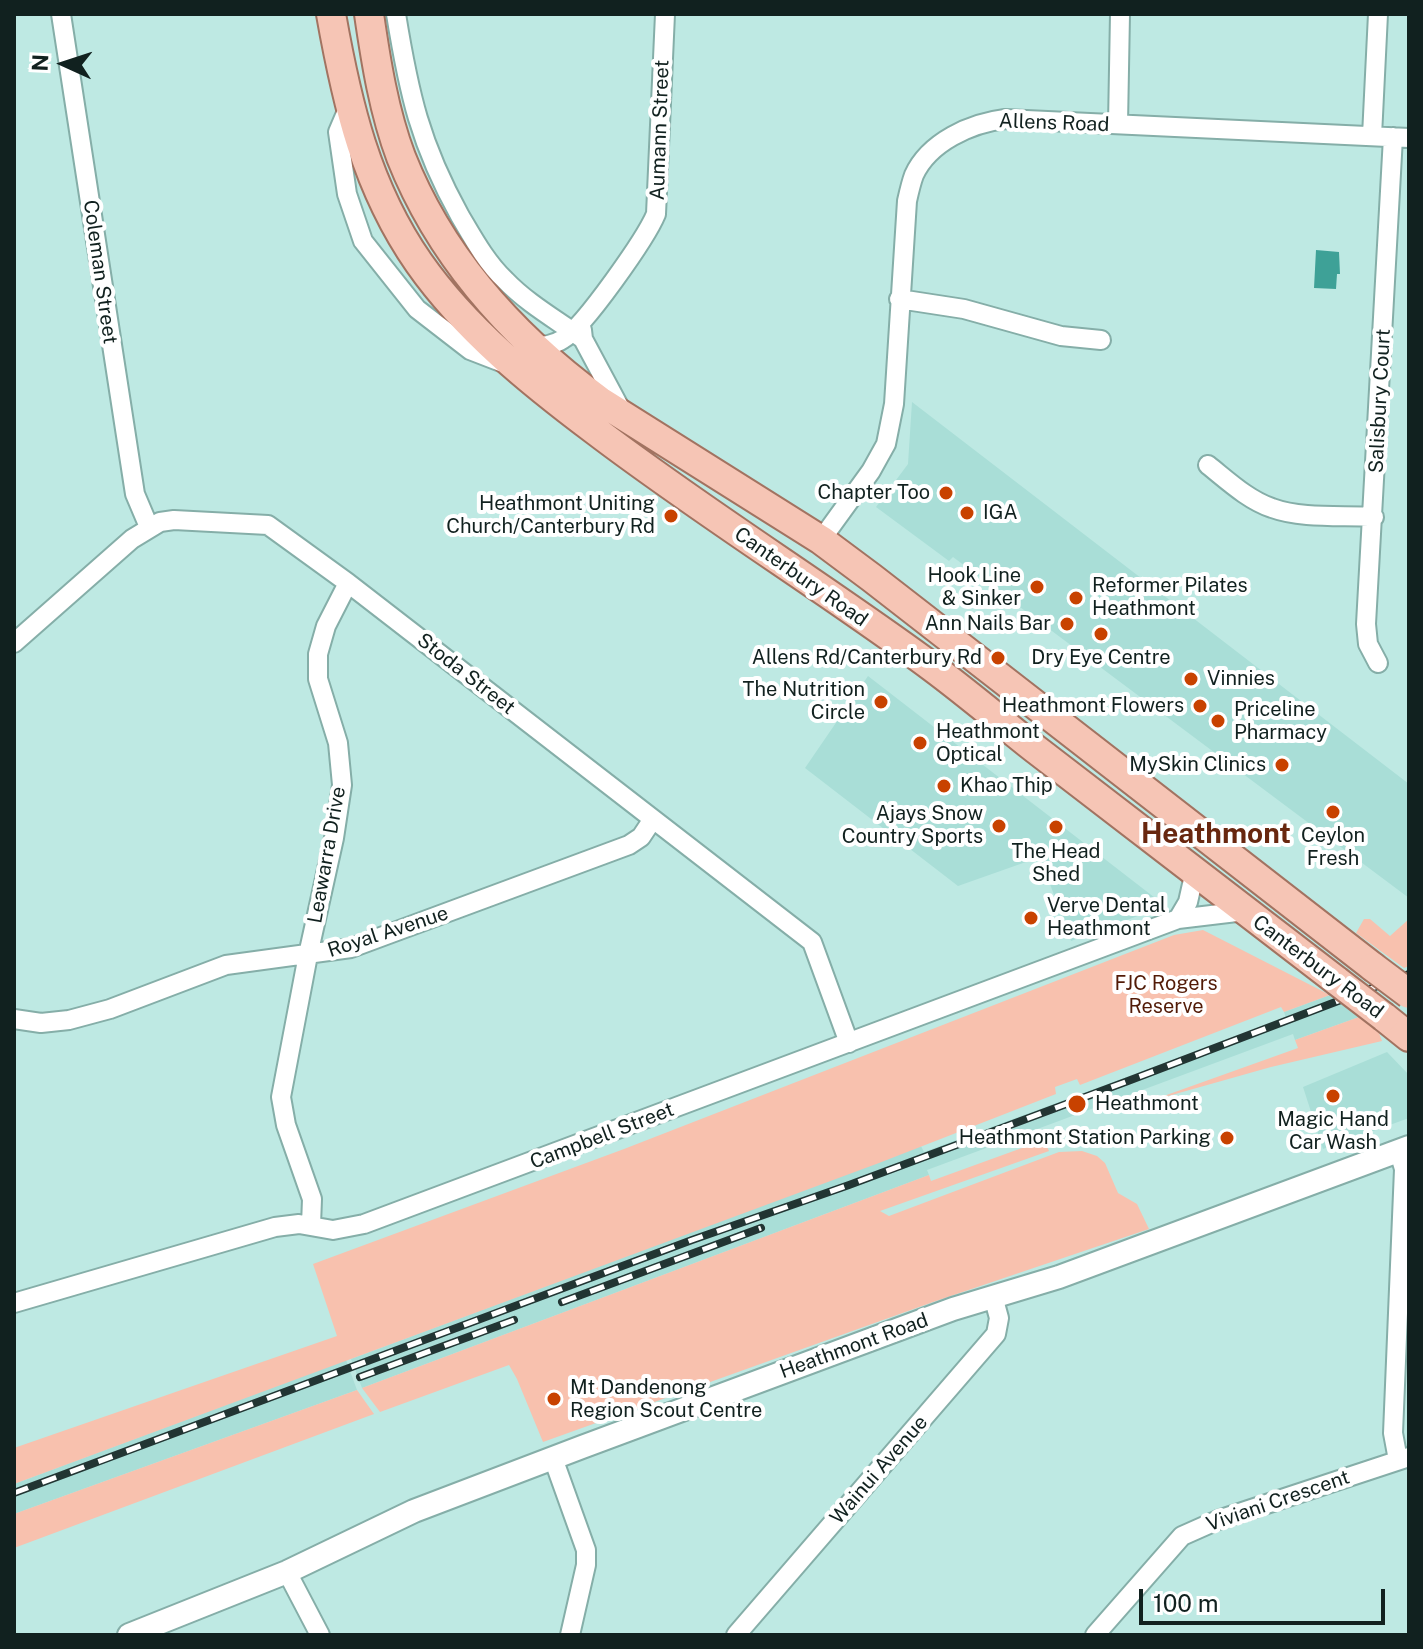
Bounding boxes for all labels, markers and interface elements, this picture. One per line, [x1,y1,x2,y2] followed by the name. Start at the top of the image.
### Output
[24,24,104,104] north arrow
[27,53,53,72] text: N
[646,59,674,201] street label: Aumann Street
[998,109,1110,137] street label: Allens Road
[78,198,122,346] street label: Coleman Street
[1364,328,1396,474] street label: Salisbury Court
[818,481,930,505] place label: Chapter Too
[937,484,955,502] marker: Chapter Too
[446,492,655,539] place label: Heathmont Uniting Church/Canterbury Rd
[983,501,1018,525] place label: IGA
[958,504,976,522] marker: IGA
[662,507,680,525] marker: Heathmont Uniting Church/Canterbury Rd
[730,522,872,632] street label: Canterbury Road
[928,564,1021,611] place label: Hook Line & Sinker
[1092,574,1248,621] place label: Reformer Pilates Heathmont
[1028,578,1046,596] marker: Hook Line & Sinker
[1067,589,1085,607] marker: Reformer Pilates Heathmont
[925,612,1051,636] place label: Ann Nails Bar
[1058,615,1076,633] marker: Ann Nails Bar
[1092,625,1110,643] marker: Dry Eye Centre
[412,628,520,720] street label: Stoda Street
[752,646,982,670] place label: Allens Rd/Canterbury Rd
[1031,646,1171,670] place label: Dry Eye Centre
[989,649,1007,667] marker: Allens Rd/Canterbury Rd
[1207,667,1275,691] place label: Vinnies
[1182,670,1200,688] marker: Vinnies
[743,678,865,725] place label: The Nutrition Circle
[872,693,890,711] marker: The Nutrition Circle
[1002,694,1184,718] place label: Heathmont Flowers
[1191,697,1209,715] marker: Heathmont Flowers
[1234,698,1327,745] place label: Priceline Pharmacy
[1209,712,1227,730] marker: Priceline Pharmacy
[936,720,1040,767] place label: Heathmont Optical
[911,734,929,752] marker: Heathmont Optical
[1129,753,1266,777] place label: MySkin Clinics
[1273,756,1291,774] marker: MySkin Clinics
[960,774,1053,798] place label: Khao Thip
[935,777,953,795] marker: Khao Thip
[303,785,351,925] street label: Leawarra Drive
[842,802,983,849] place label: Ajays Snow Country Sports
[1324,803,1342,821] marker: Ceylon Fresh
[990,817,1008,835] marker: Ajays Snow Country Sports
[1141,817,1291,851] district label: Heathmont
[1047,818,1065,836] marker: The Head Shed
[1301,824,1365,871] place label: Ceylon Fresh
[1012,840,1100,887] place label: The Head Shed
[1047,894,1166,941] place label: Verve Dental Heathmont
[325,901,451,963] street label: Royal Avenue
[1022,909,1040,927] marker: Verve Dental Heathmont
[1248,910,1388,1024] street label: Canterbury Road
[1114,972,1218,1019] park label: FJC Rogers Reserve
[1324,1087,1342,1105] marker: Magic Hand Car Wash
[1095,1092,1199,1116] place label: Heathmont
[1066,1093,1088,1115] marker: Heathmont
[527,1098,677,1174] street label: Campbell Street
[1277,1108,1389,1155] place label: Magic Hand Car Wash
[959,1126,1211,1150] place label: Heathmont Station Parking
[1218,1129,1236,1147] marker: Heathmont Station Parking
[777,1308,931,1384] street label: Heathmont Road
[570,1376,762,1423] place label: Mt Dandenong Region Scout Centre
[545,1390,563,1408] marker: Mt Dandenong Region Scout Centre
[825,1411,933,1529] street label: Wainui Avenue
[1203,1465,1353,1537] street label: Viviani Crescent
[1143,1573,1389,1623] scale bar
[1153,1589,1219,1617] text: 100 m

